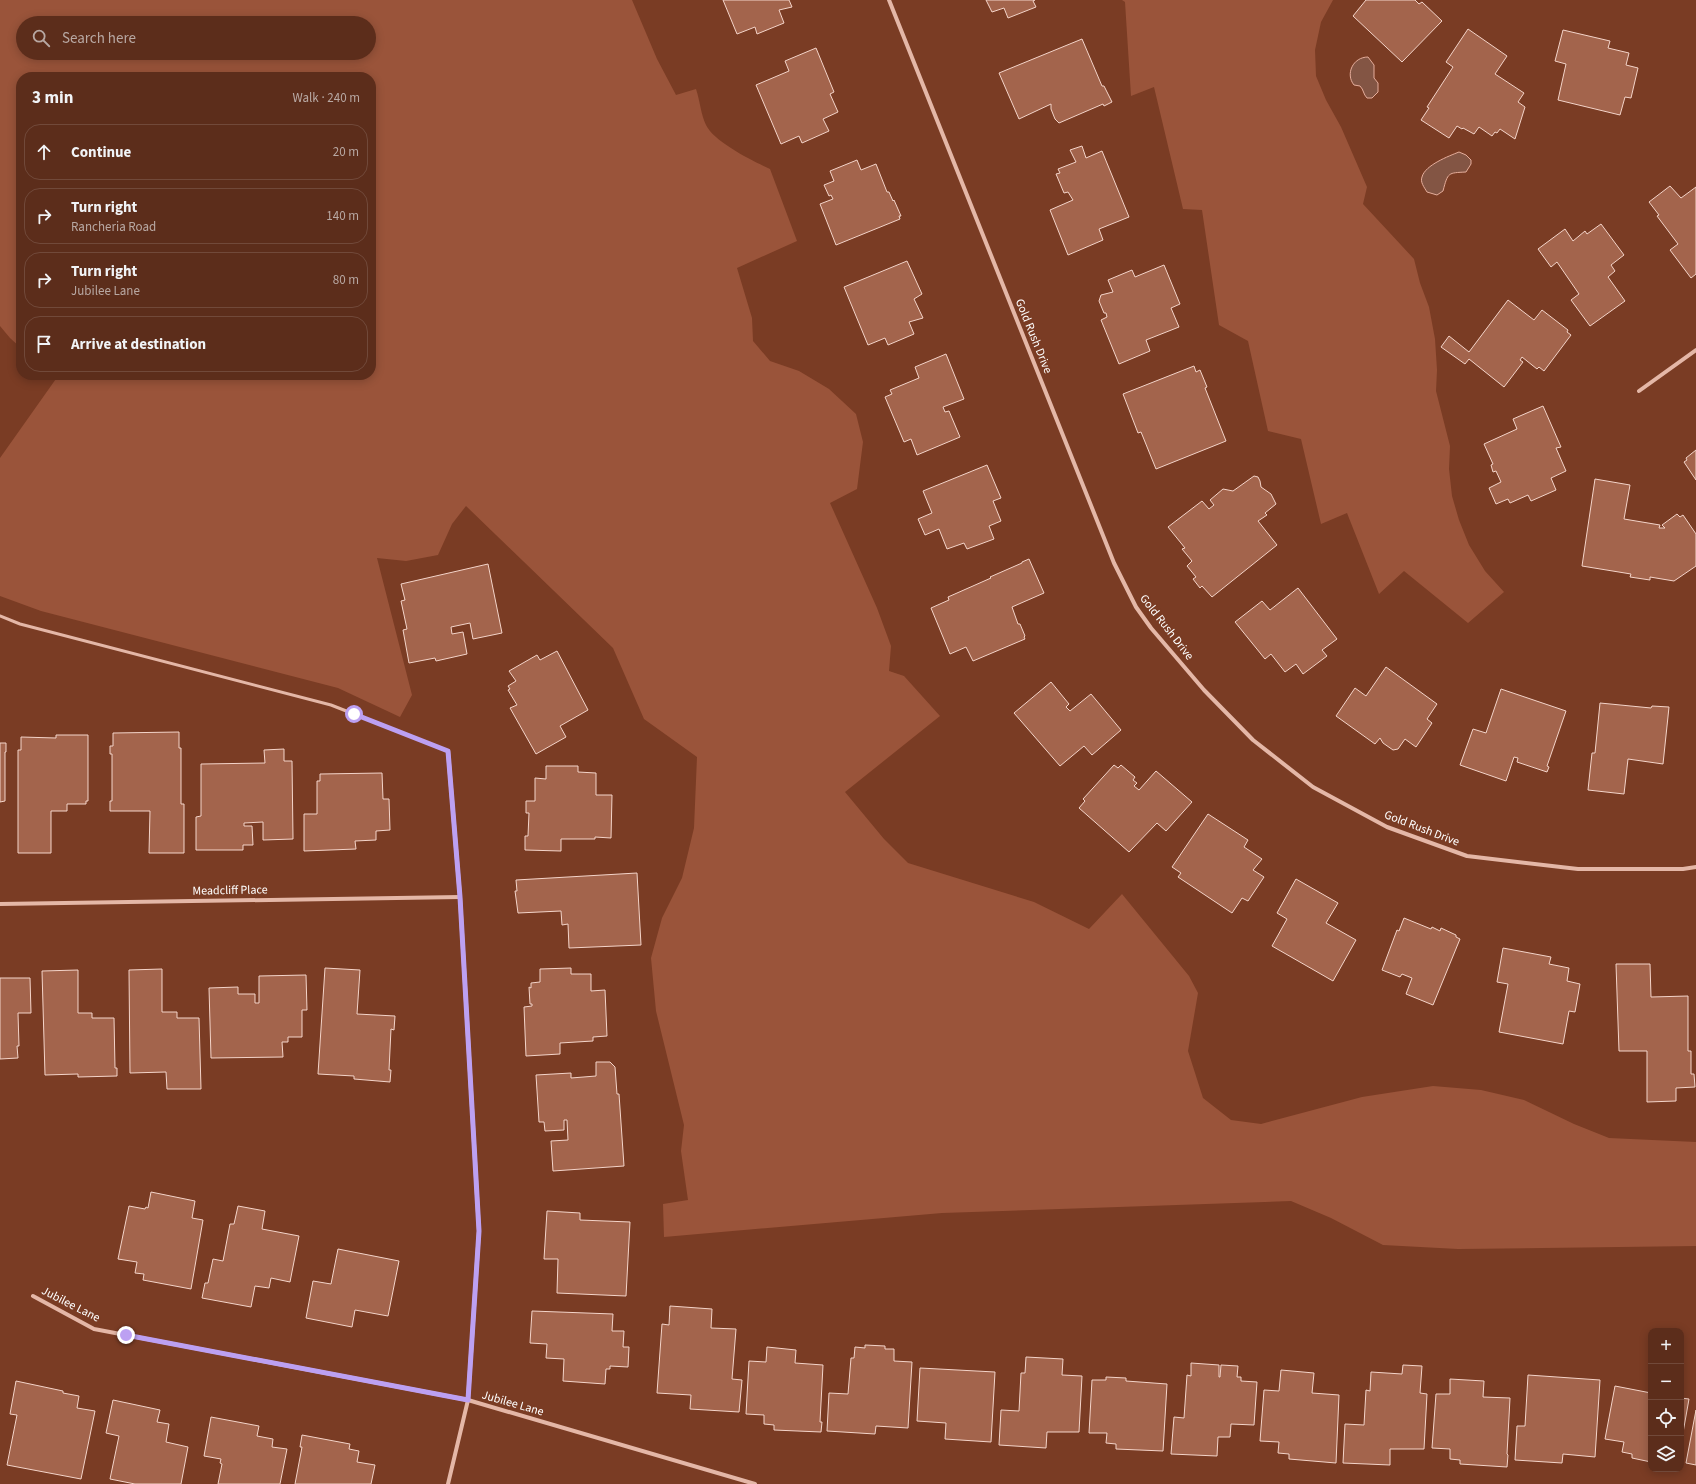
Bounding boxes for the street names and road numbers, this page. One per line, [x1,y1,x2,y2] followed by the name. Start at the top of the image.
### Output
[1011,296,1056,376] street label: Gold Rush Drive
[1135,591,1198,664] street label: Gold Rush Drive
[1382,806,1462,851] street label: Gold Rush Drive
[192,881,268,900] street label: Meadcliff Place
[39,1282,103,1326] street label: Jubilee Lane
[480,1387,546,1420] street label: Jubilee Lane

